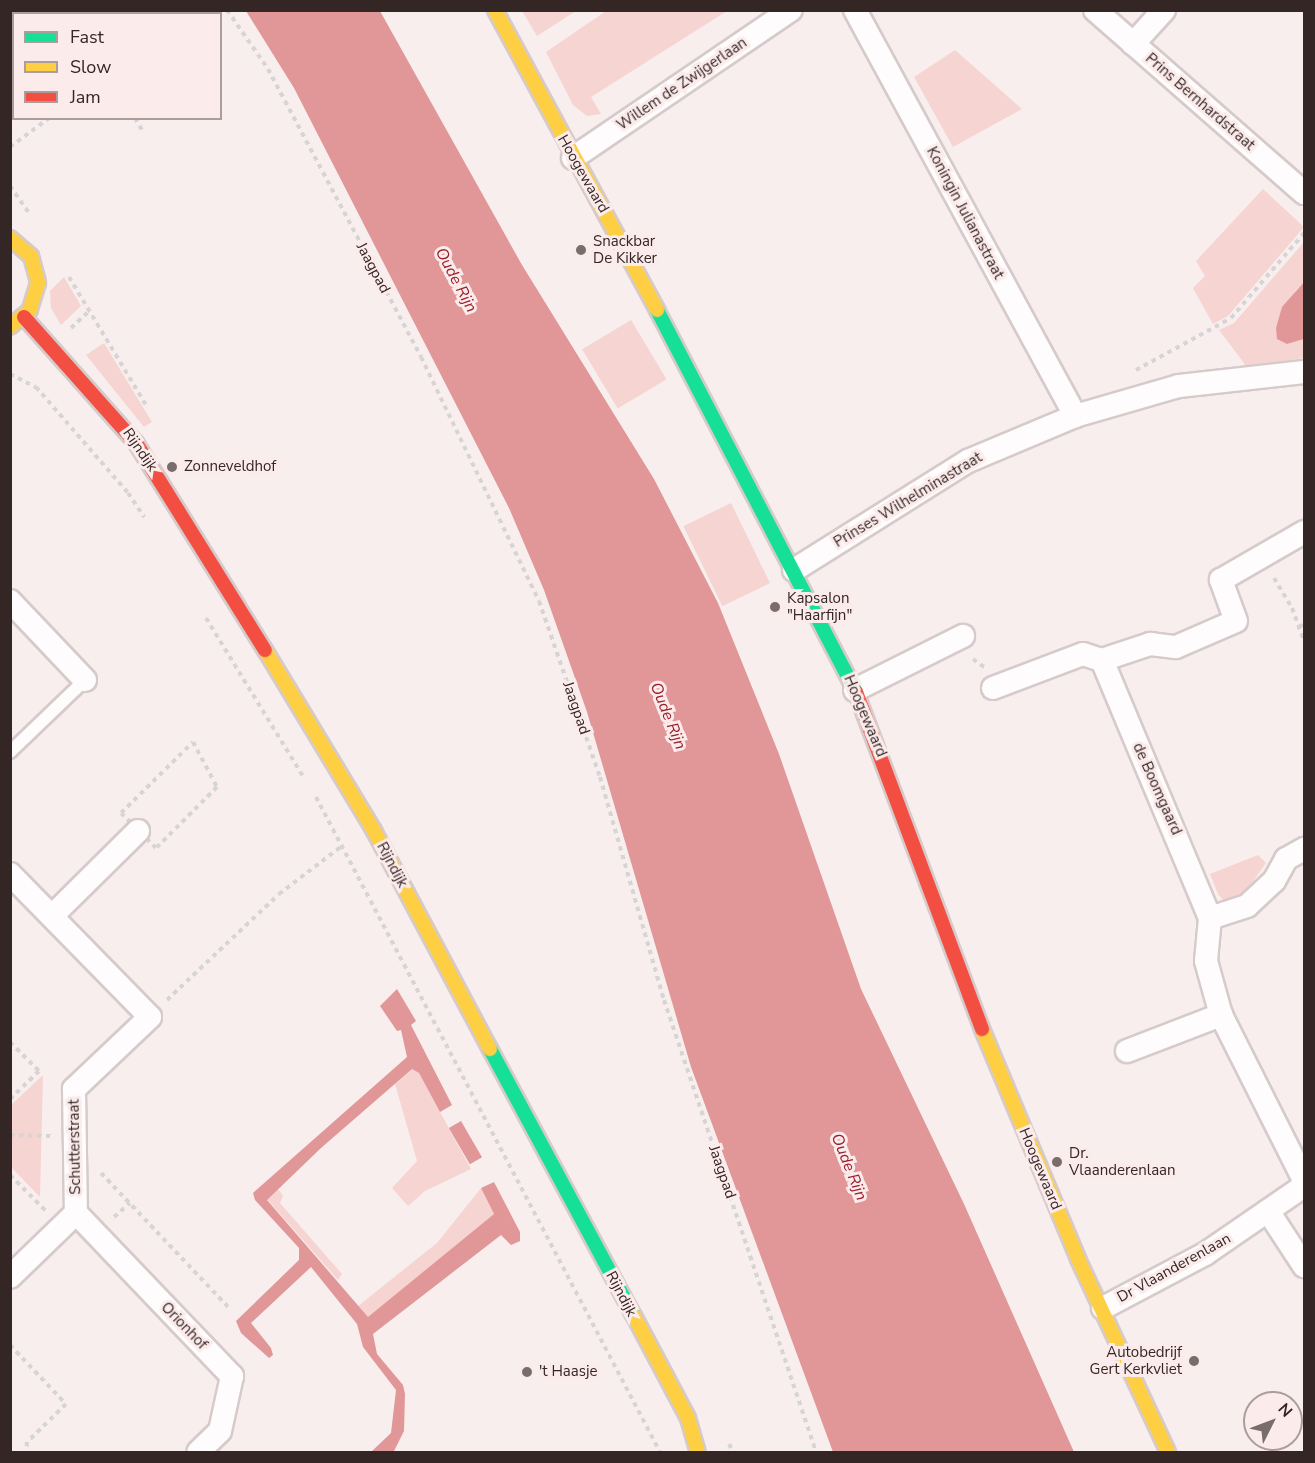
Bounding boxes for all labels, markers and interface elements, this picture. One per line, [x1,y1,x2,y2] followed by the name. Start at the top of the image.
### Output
[12,12,222,120] legend
[70,25,104,49] text: Fast
[613,34,751,134] street label: Willem de Zwijgerlaan
[1142,50,1258,154] street label: Prins Bernhardstraat
[70,55,111,79] text: Slow
[70,85,101,109] text: Jam
[553,132,613,216] street label: Hoogewaard
[923,144,1007,282] street label: Koningin Julianastraat
[593,232,657,267] place label: Snackbar De Kikker
[352,239,394,297] street label: Jaagpad
[574,243,588,257] marker: Snackbar De Kikker
[431,244,481,316] water label: Oude Rijn
[119,425,161,475] street label: Rijndijk
[831,449,985,551] street label: Prinses Wilhelminastraat
[184,458,276,476] place label: Zonneveldhof
[165,460,179,474] marker: Zonneveldhof
[787,589,852,624] place label: Kapsalon "Haarfijn"
[768,600,782,614] marker: Kapsalon "Haarfijn"
[840,672,890,760] street label: Hoogewaard
[559,679,593,737] street label: Jaagpad
[646,680,690,752] water label: Oude Rijn
[1129,740,1185,838] street label: de Boomgaard
[373,839,411,891] street label: Rijndijk
[65,1099,85,1195] street label: Schutterstraat
[1015,1125,1065,1213] street label: Hoogewaard
[827,1131,871,1203] water label: Oude Rijn
[705,1143,739,1201] street label: Jaagpad
[1069,1144,1176,1179] place label: Dr. Vlaanderenlaan
[1050,1155,1064,1169] marker: Dr. Vlaanderenlaan
[1114,1229,1234,1307] street label: Dr Vlaanderenlaan
[602,1268,640,1320] street label: Rijndijk
[157,1299,211,1353] street label: Orionhof
[1090,1343,1182,1378] place label: Autobedrijf Gert Kerkvliet
[1187,1354,1201,1368] marker: Autobedrijf Gert Kerkvliet
[539,1363,597,1381] place label: 't Haasje
[520,1365,534,1379] marker: 't Haasje
[1243,1391,1303,1451] north arrow
[1273,1398,1297,1422] text: N

